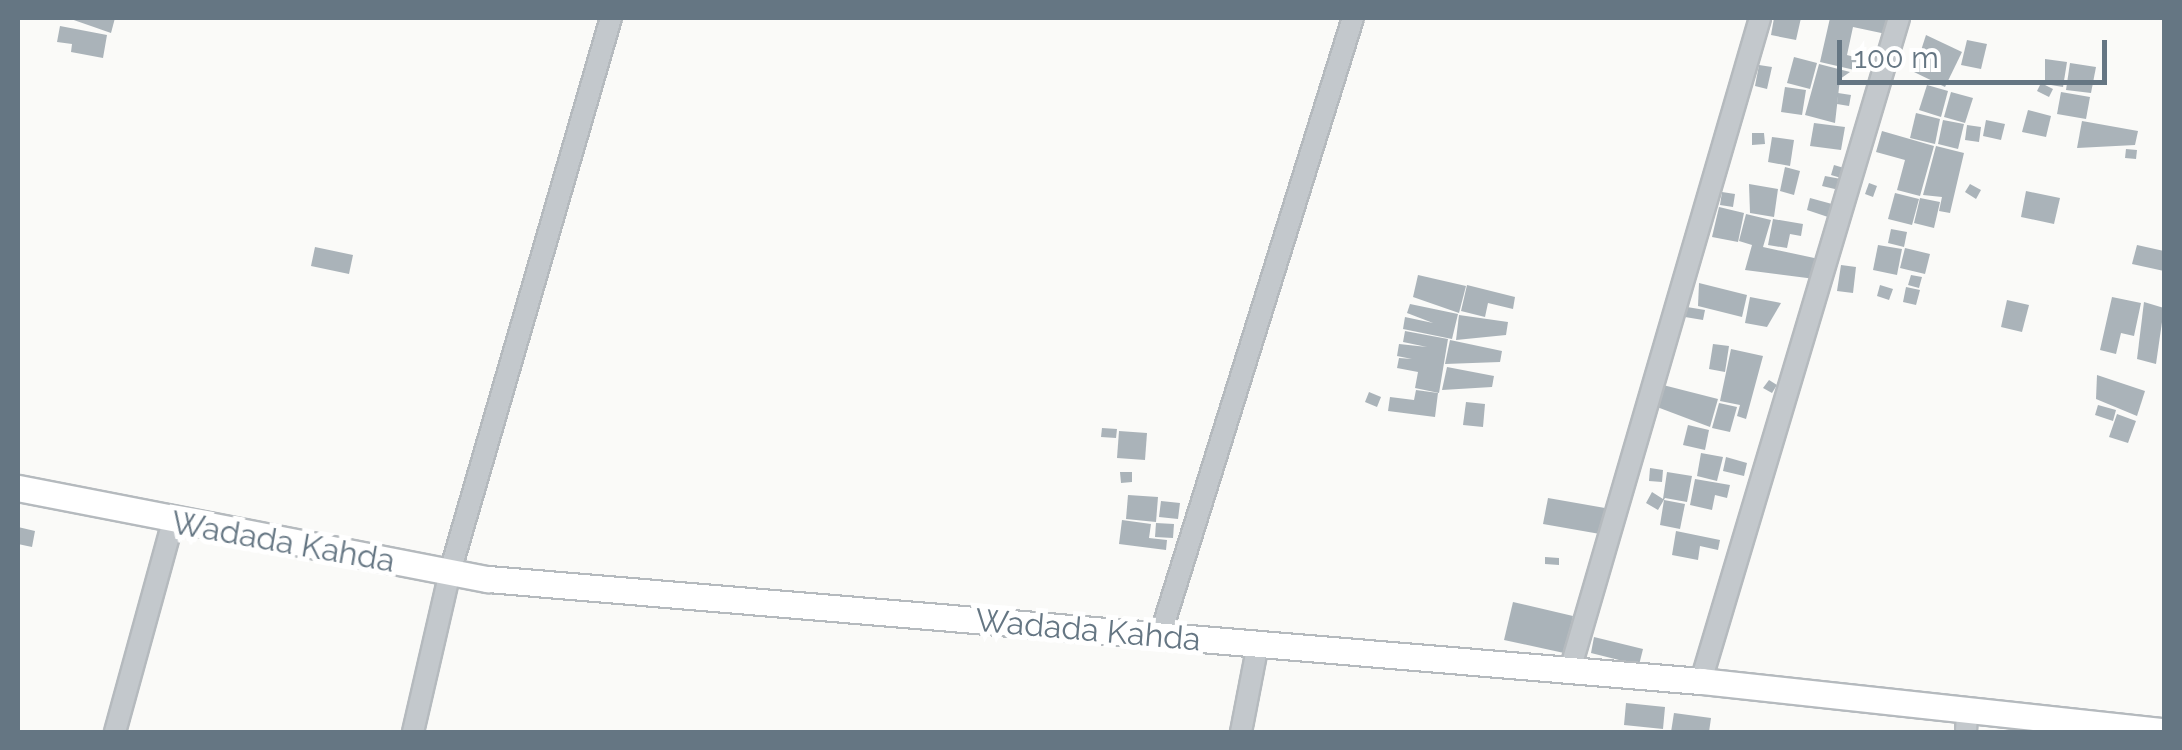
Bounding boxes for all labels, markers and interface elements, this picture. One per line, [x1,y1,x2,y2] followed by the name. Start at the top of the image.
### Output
[1842,20,2112,82] scale bar
[1854,40,1939,75] text: 100 m
[168,503,398,581] street label: Wadada Kahda
[974,601,1202,659] street label: Wadada Kahda

